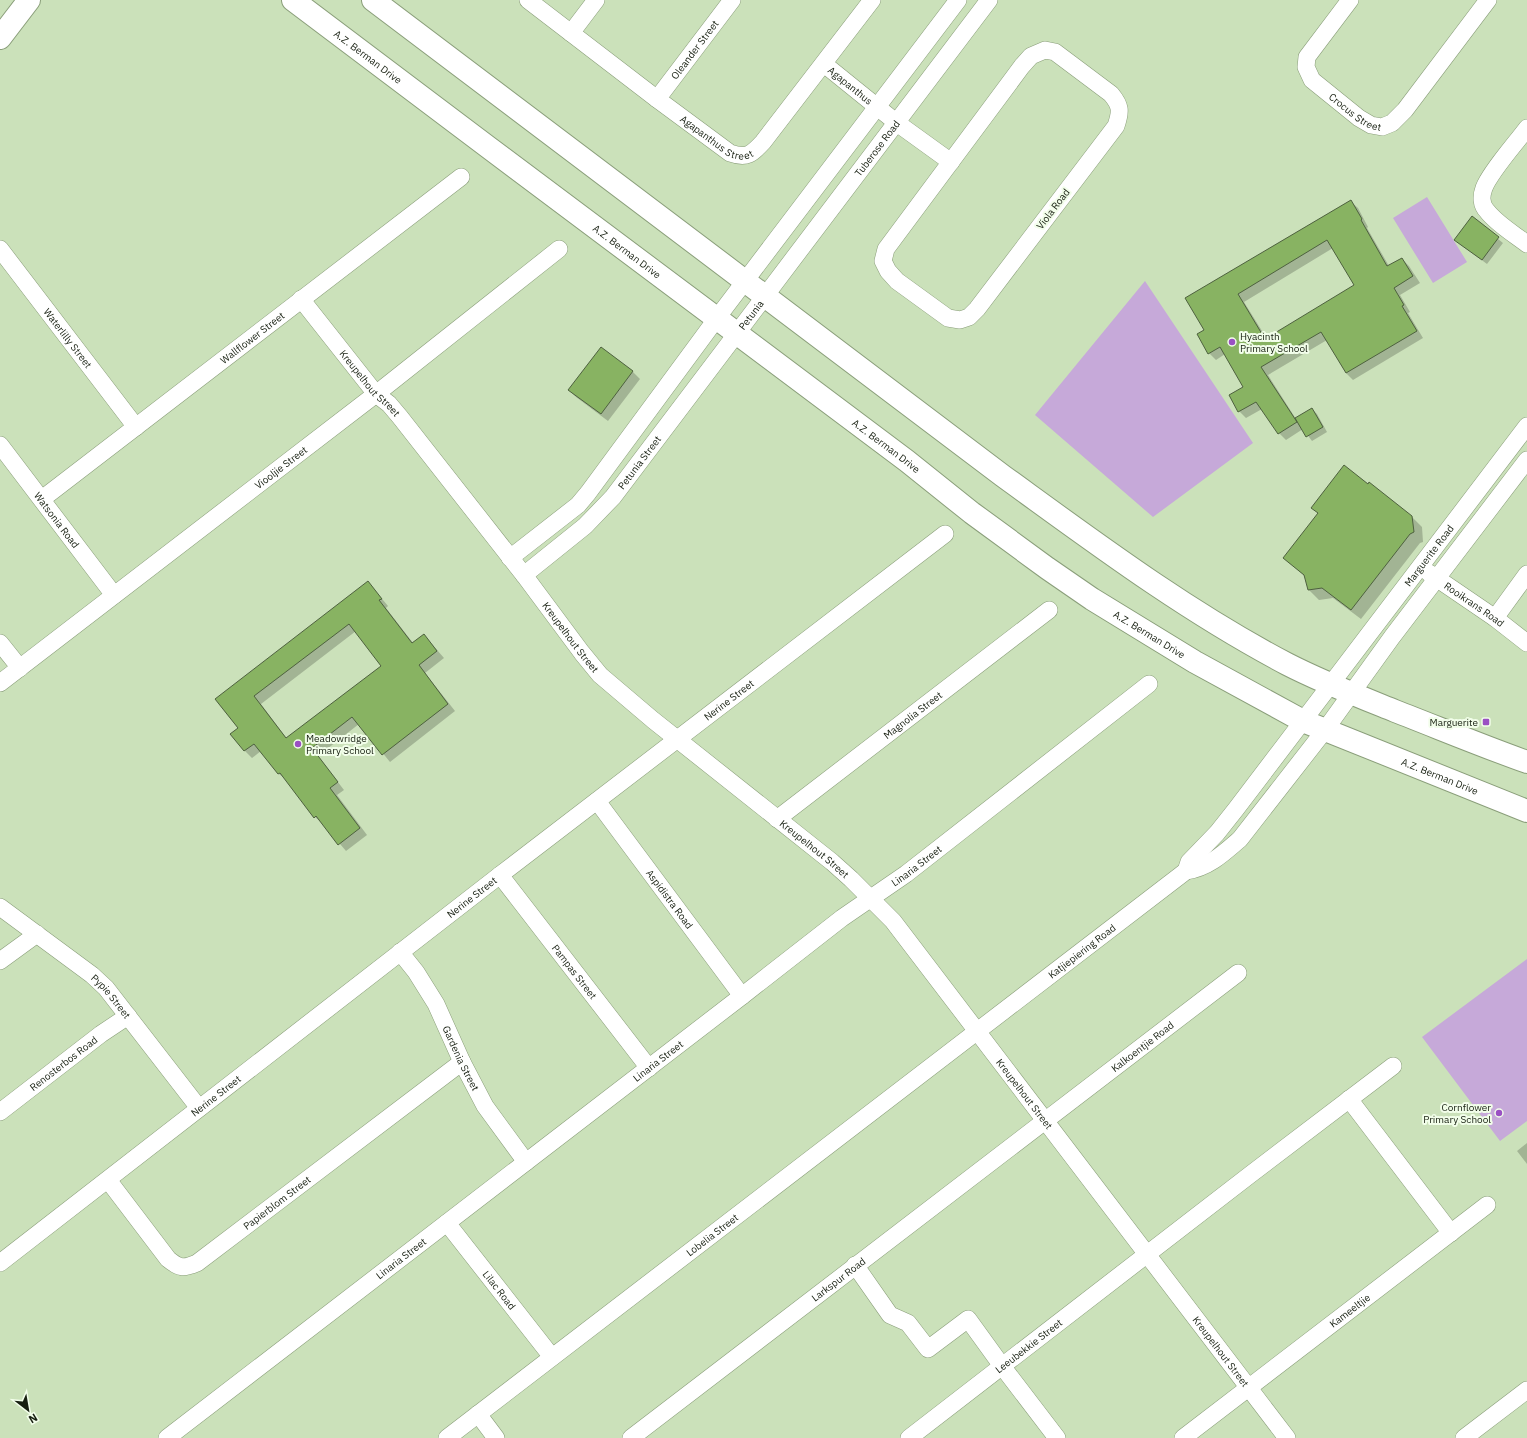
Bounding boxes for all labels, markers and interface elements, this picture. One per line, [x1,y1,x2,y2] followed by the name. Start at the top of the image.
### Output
[668,17,721,82] street label: Oleander Street
[331,27,405,87] street label: A.Z. Berman Drive
[826,63,875,107] street label: Agapanthus
[1326,90,1383,133] street label: Crocus Street
[678,112,756,162] street label: Agapanthus Street
[851,117,902,179] street label: Tuberose Road
[1033,186,1073,232] street label: Viola Road
[590,221,664,281] street label: A.Z. Berman Drive
[735,297,767,332] street label: Petunia
[41,305,95,371] street label: Waterlilly Street
[217,308,287,366] street label: Wallflower Street
[1240,330,1308,355] place label: Hyacinth Primary School
[1227,337,1237,347] marker: Hyacinth Primary School
[337,347,404,419] street label: Kreupelhout Street
[850,416,923,476] street label: A.Z. Berman Drive
[615,433,664,492] street label: Petunia Street
[252,443,310,492] street label: Viooljie Street
[31,489,82,550] street label: Watsonia Road
[1401,522,1456,589] street label: Marguerite Road
[1442,579,1507,629] street label: Rooikrans Road
[540,599,602,675] street label: Kreupelhout Street
[1111,607,1188,661] street label: A.Z. Berman Drive
[701,676,757,723] street label: Nerine Street
[881,688,945,741] street label: Magnolia Street
[1430,716,1478,729] place label: Marguerite
[1481,717,1491,727] marker: Marguerite
[306,732,374,757] place label: Meadowridge Primary School
[293,739,303,749] marker: Meadowridge Primary School
[1399,755,1481,797] street label: A.Z. Berman Drive
[777,817,852,881] street label: Kreupelhout Street
[889,842,944,889] street label: Linaria Street
[644,867,696,931] street label: Aspidistra Road
[444,873,500,920] street label: Nerine Street
[1045,921,1118,981] street label: Katjiepiering Road
[549,942,600,1002] street label: Pampas Street
[88,971,134,1021] street label: Pypie Street
[1108,1018,1176,1075] street label: Kalkoentjie Road
[440,1024,483,1093] street label: Gardenia Street
[27,1033,100,1093] street label: Renosterbos Road
[630,1037,686,1084] street label: Linaria Street
[994,1056,1056,1132] street label: Kreupelhout Street
[188,1072,244,1119] street label: Nerine Street
[1423,1101,1491,1126] place label: Cornflower Primary School
[1494,1108,1504,1118] marker: Cornflower Primary School
[240,1172,314,1232] street label: Papierblom Street
[683,1210,741,1259] street label: Lobelia Street
[373,1235,429,1282] street label: Linaria Street
[809,1254,868,1304] street label: Larkspur Road
[480,1268,519,1312] street label: Lilac Road
[1327,1290,1373,1330] street label: Kameeltjie
[1190,1313,1252,1390] street label: Kreupelhout Street
[992,1315,1065,1376] street label: Leeubekkie Street
[8,1390,48,1430] north arrow
[26,1411,40,1427] text: N

